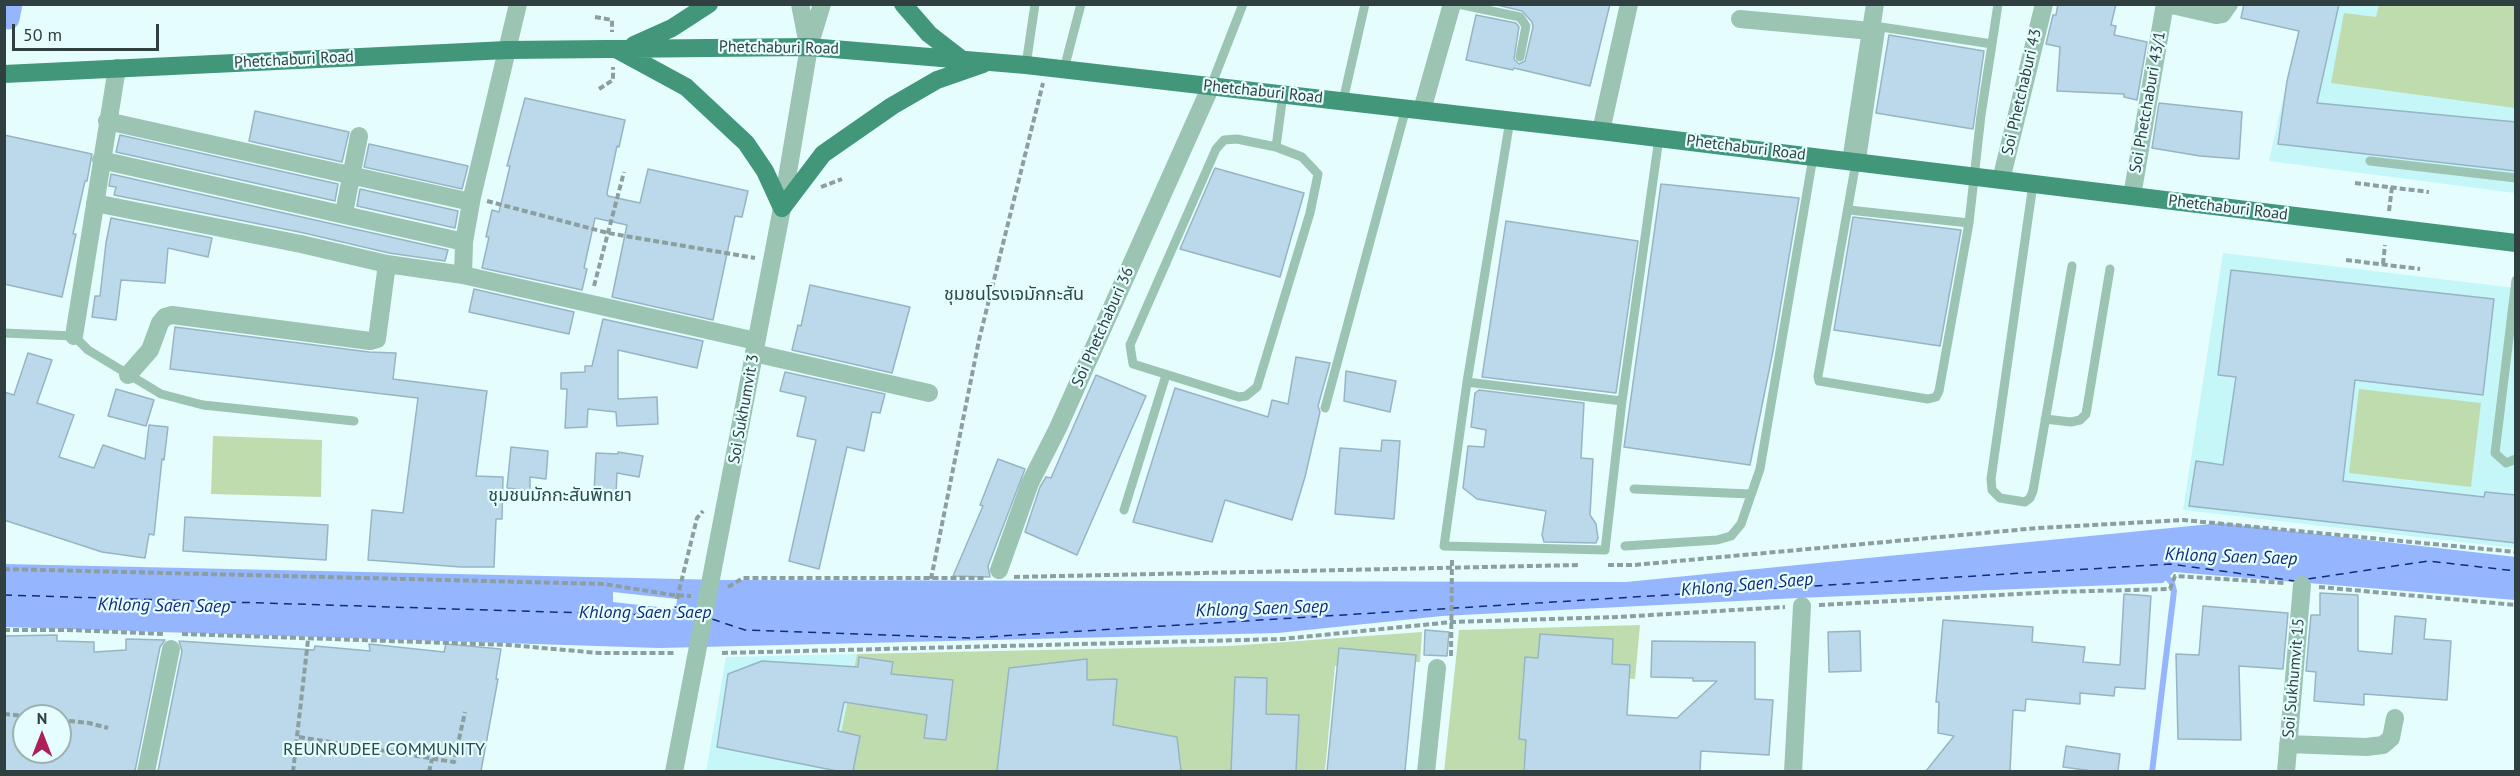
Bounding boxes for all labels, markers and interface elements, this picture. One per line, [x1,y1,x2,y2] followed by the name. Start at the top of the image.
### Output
[15,12,162,50] scale bar
[23,23,62,46] text: 50 m
[1998,27,2046,157] street label: Soi Phetchaburi 43
[2126,30,2170,174] street label: Soi Phetchaburi 43/1
[719,37,839,59] street label: Phetchaburi Road
[234,47,354,73] street label: Phetchaburi Road
[1202,76,1324,108] street label: Phetchaburi Road
[1685,131,1807,165] street label: Phetchaburi Road
[2167,191,2289,225] street label: Phetchaburi Road
[1068,264,1138,390] street label: Soi Phetchaburi 36
[944,284,1084,306] district label: ชุมชนโรงเจมักกะสัน
[725,353,763,465] street label: Soi Sukhumvit 3
[488,485,632,507] district label: ชุมชนมักกะสันพิทยา
[2164,544,2298,570] water label: Khlong Saen Saep
[1680,568,1814,602] water label: Khlong Saen Saep
[97,594,231,618] water label: Khlong Saen Saep
[1195,596,1329,622] water label: Khlong Saen Saep
[579,602,711,624] water label: Khlong Saen Saep
[2279,617,2309,739] street label: Soi Sukhumvit 15
[12,704,72,764] north arrow
[37,708,47,728] text: N
[269,739,499,761] district label: REUNRUDEE COMMUNITY

